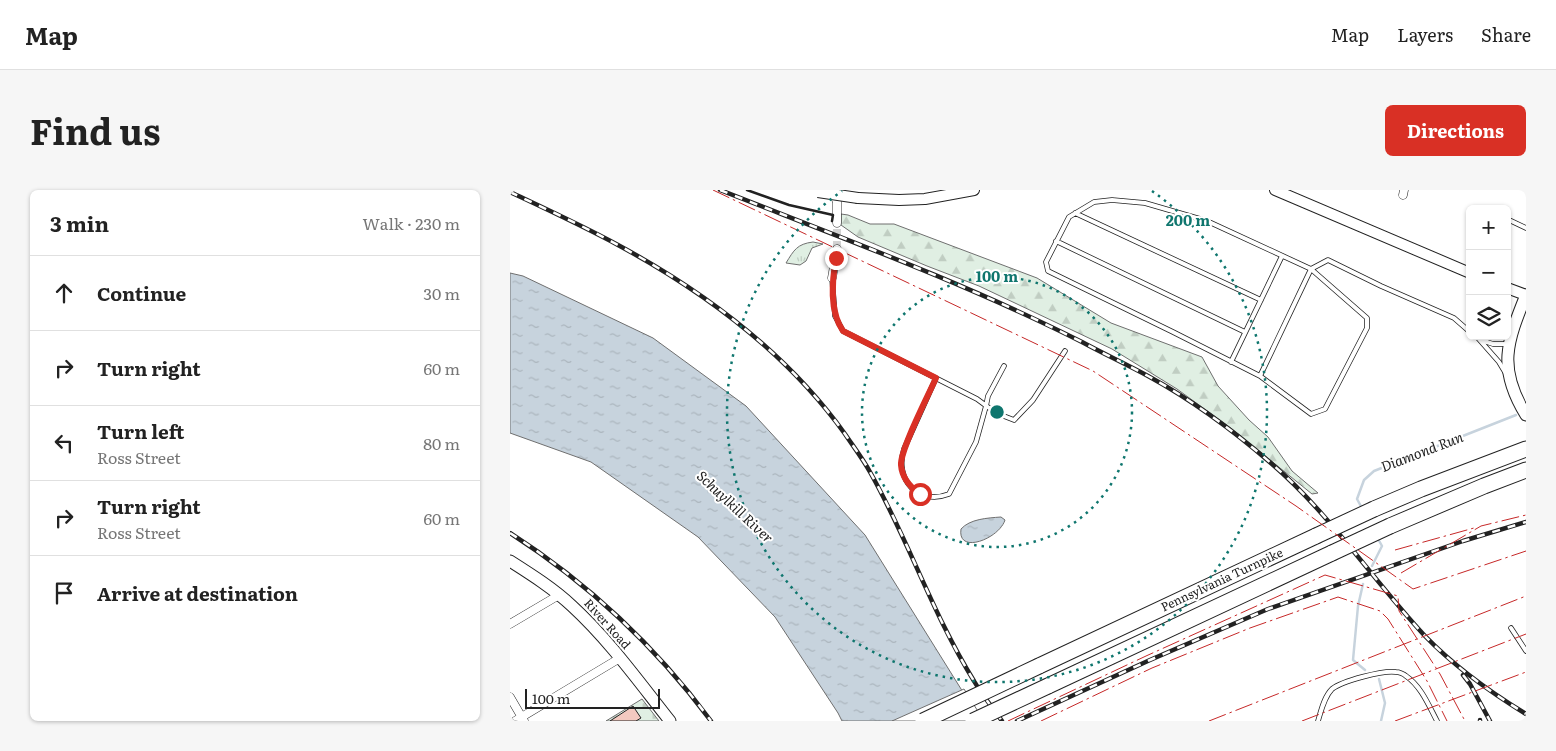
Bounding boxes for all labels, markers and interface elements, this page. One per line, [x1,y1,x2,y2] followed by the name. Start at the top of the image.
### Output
[25,17,78,52] text: Map
[1331,21,1369,48] text: Map
[1397,21,1453,48] text: Layers
[1481,21,1531,48] text: Share
[30,104,160,156] text: Find us
[1385,105,1526,156] button: Directions
[1466,205,1511,340] map controls
[1466,205,1511,250] button: +
[50,207,109,238] text: 3 min
[1166,208,1210,231] text: 200 m
[363,211,460,235] text: Walk · 230 m
[825,247,848,270] route end
[1466,250,1511,295] button: −
[976,264,1018,287] text: 100 m
[50,279,78,307] icon: ahead
[97,279,186,307] text: Continue
[423,281,460,305] text: 30 m
[1466,295,1511,340] button: layers
[50,354,78,382] icon: right
[97,354,201,382] text: Turn right
[423,356,460,380] text: 60 m
[988,403,1006,421] centre of rings
[97,417,184,445] text: Turn left
[1377,426,1466,476] water label: Diamond Run
[50,429,78,457] icon: left
[423,431,460,455] text: 80 m
[97,445,181,469] text: Ross Street
[693,466,779,547] water label: Schuylkill River
[909,483,932,506] route start
[97,492,201,520] text: Turn right
[50,504,78,532] icon: right
[423,506,460,530] text: 60 m
[97,520,181,544] text: Ross Street
[1157,543,1286,615] street label: Pennsylvania Turnpike
[50,579,78,607] icon: arrive
[97,579,298,607] text: Arrive at destination
[580,594,636,653] street label: River Road
[525,686,660,709] scale bar
[532,688,570,708] text: 100 m

